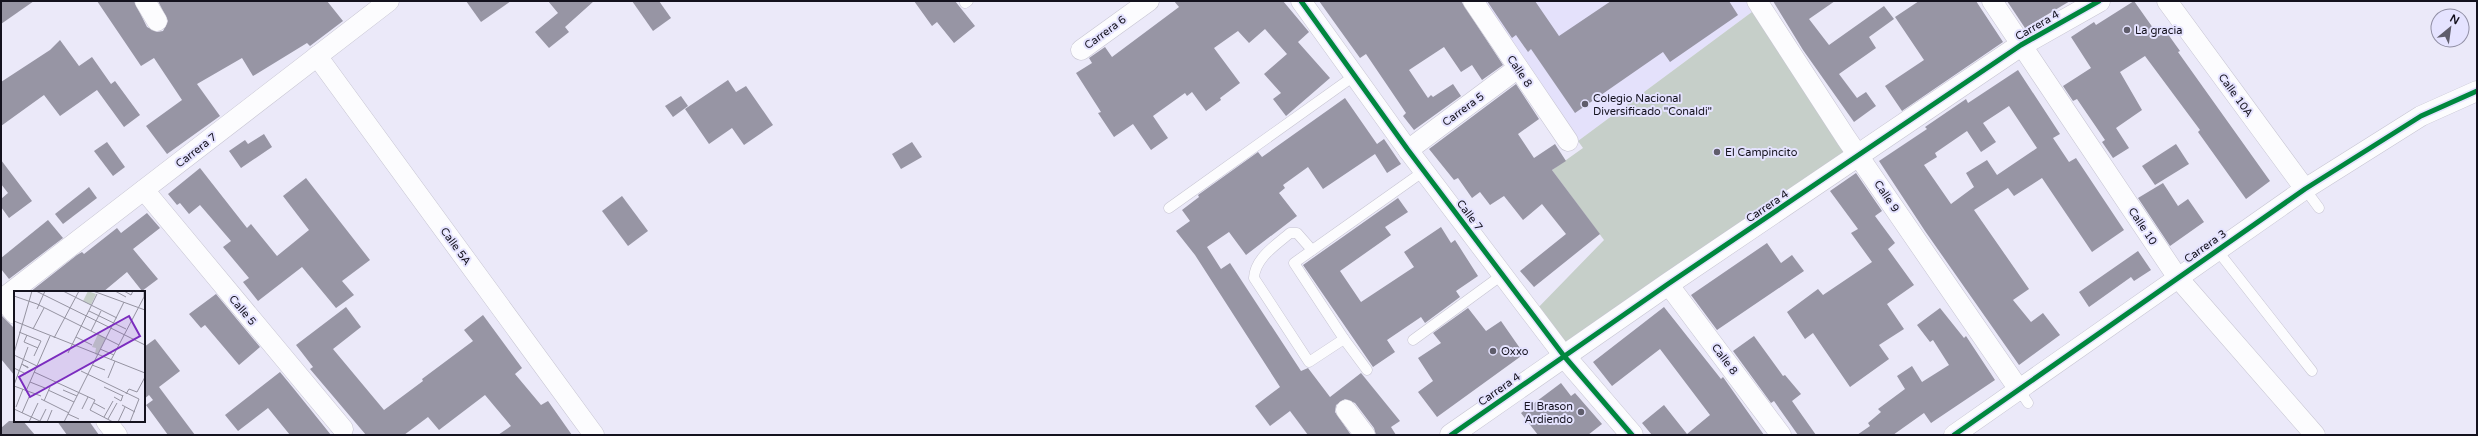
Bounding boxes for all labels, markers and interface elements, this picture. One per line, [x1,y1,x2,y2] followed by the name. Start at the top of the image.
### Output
[2013,8,2062,43] street label: Carrera 4
[2430,8,2470,48] north arrow
[2448,12,2462,28] text: N
[1082,13,1129,52] street label: Carrera 6
[2135,24,2183,37] place label: La gracia
[2122,25,2132,35] marker: La gracia
[1504,53,1535,90] street label: Calle 8
[2216,71,2256,120] street label: Calle 10A
[1440,90,1487,129] street label: Carrera 5
[1593,92,1712,118] place label: Colegio Nacional Diversificado "Conaldi"
[1580,99,1590,109] marker: Colegio Nacional Diversificado "Conaldi"
[173,130,219,170] street label: Carrera 7
[1725,146,1798,159] place label: El Campincito
[1712,147,1722,157] marker: El Campincito
[1871,178,1902,215] street label: Calle 9
[1744,187,1791,225] street label: Carrera 4
[1454,197,1485,233] street label: Calle 7
[2125,205,2160,247] street label: Calle 10
[438,225,474,268] street label: Calle 5A
[2182,227,2229,266] street label: Carrera 3
[14,291,145,422] inset map
[226,293,259,328] street label: Calle 5
[1709,341,1740,377] street label: Calle 8
[1501,345,1529,358] place label: Oxxo
[1488,346,1498,356] marker: Oxxo
[1476,370,1523,409] street label: Carrera 4
[1524,400,1573,426] place label: El Brason Ardiendo
[1576,407,1586,417] marker: El Brason Ardiendo

